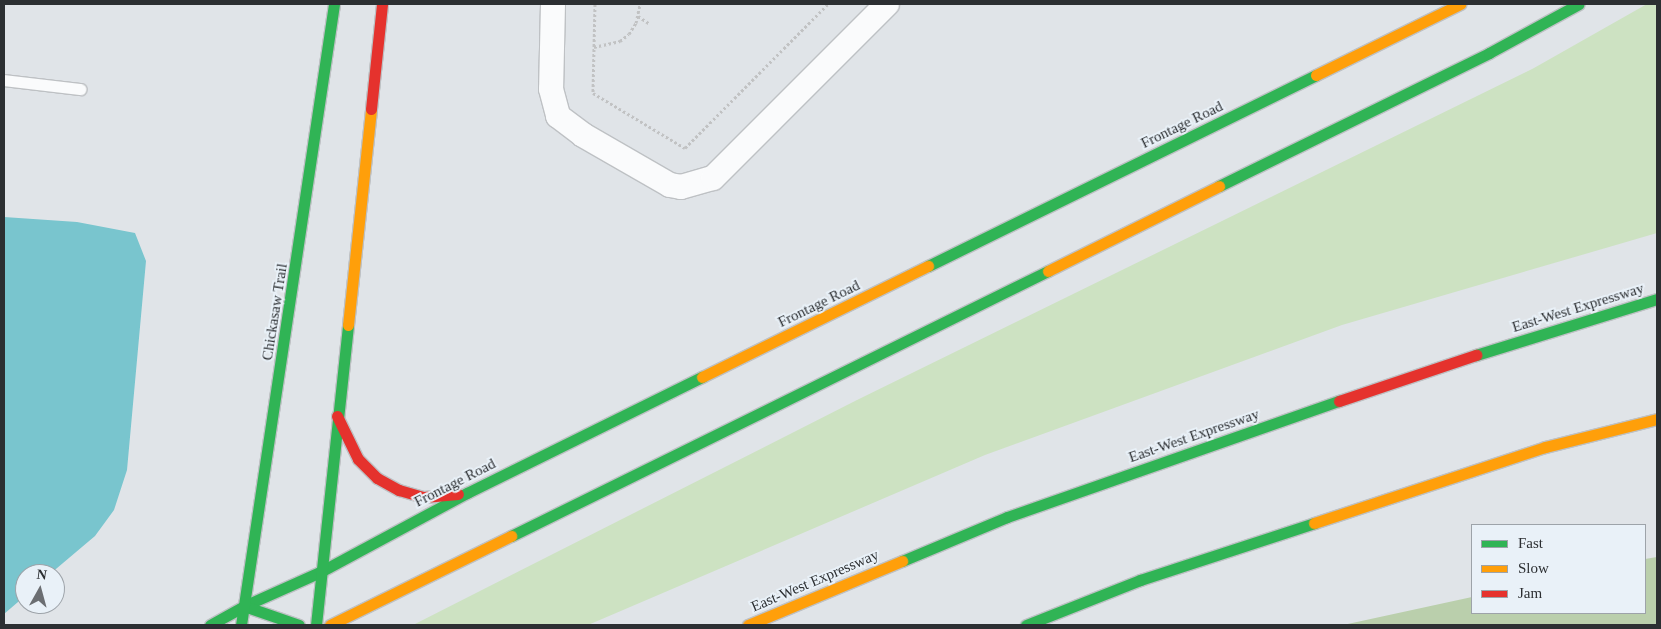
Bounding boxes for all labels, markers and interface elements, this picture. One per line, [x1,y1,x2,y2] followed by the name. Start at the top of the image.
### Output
[1138,97,1226,153] street label: Frontage Road
[258,262,292,362] street label: Chickasaw Trail
[775,276,863,332] street label: Frontage Road
[1510,279,1646,337] street label: East-West Expressway
[1126,405,1262,467] street label: East-West Expressway
[411,455,499,511] street label: Frontage Road
[1471,524,1646,614] legend
[1518,535,1543,551] text: Fast
[749,546,881,616] street label: East-West Expressway
[1518,560,1549,576] text: Slow
[15,564,65,614] north arrow
[36,567,48,583] text: N
[1518,585,1542,601] text: Jam

